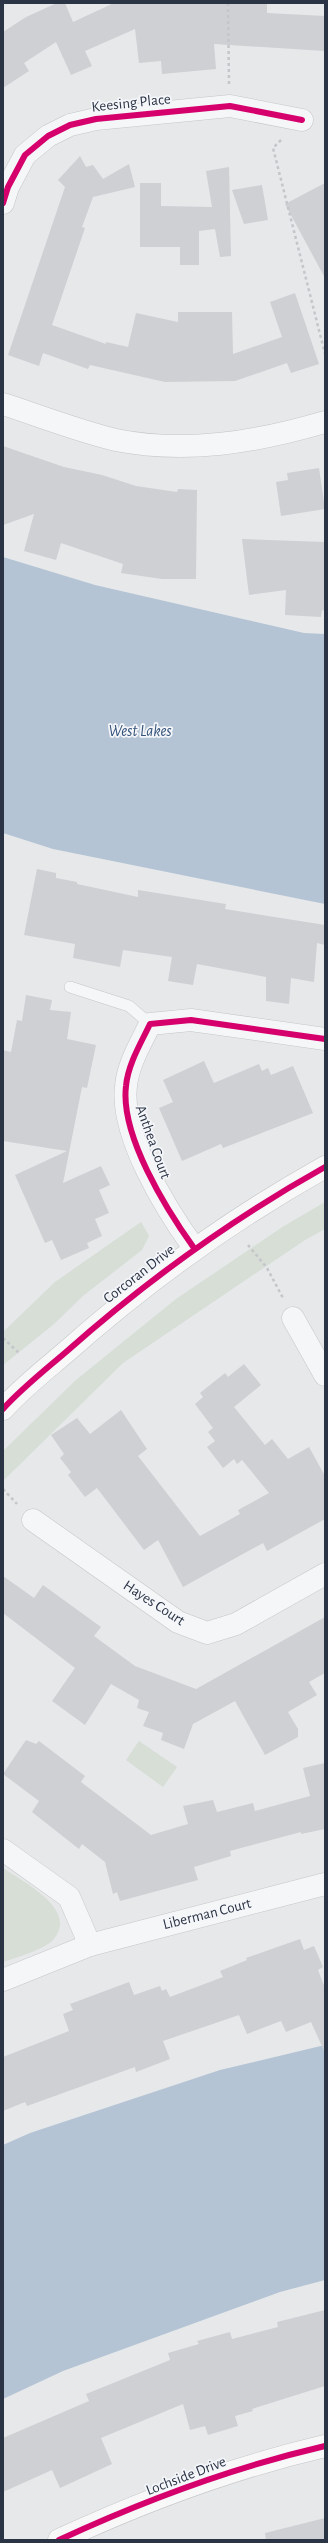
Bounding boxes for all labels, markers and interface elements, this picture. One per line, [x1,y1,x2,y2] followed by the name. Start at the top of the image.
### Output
[91,91,171,115] street label: Keesing Place
[108,723,172,739] water label: West Lakes
[133,1103,173,1181] street label: Anthea Court
[101,1242,177,1306] street label: Corcoran Drive
[121,1578,188,1628] street label: Hayes Court
[161,1896,253,1932] street label: Liberman Court
[144,2454,228,2498] street label: Lochside Drive

